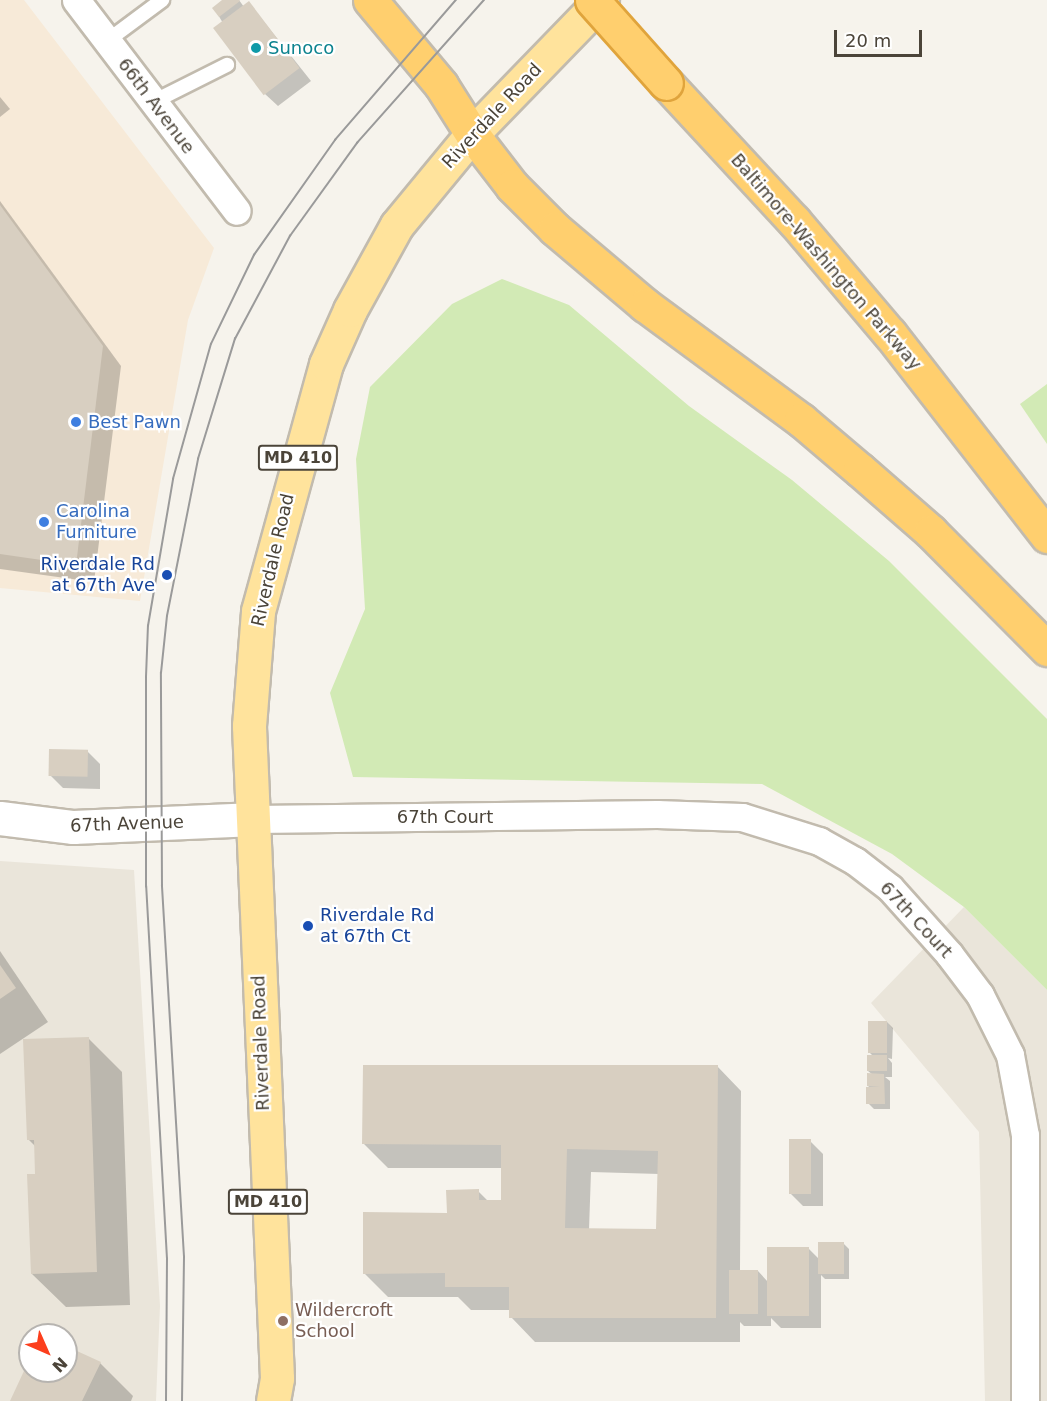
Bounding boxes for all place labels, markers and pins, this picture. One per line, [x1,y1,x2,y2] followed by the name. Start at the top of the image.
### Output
[268,37,334,59] place label: Sunoco
[249,41,263,55] marker: Sunoco
[88,411,181,433] place label: Best Pawn
[69,415,83,429] marker: Best Pawn
[56,501,137,544] place label: Carolina Furniture
[37,515,51,529] marker: Carolina Furniture
[40,554,155,596] place label: Riverdale Rd at 67th Ave
[160,568,174,582] marker: Riverdale Rd at 67th Ave
[320,905,435,948] place label: Riverdale Rd at 67th Ct
[301,919,315,933] marker: Riverdale Rd at 67th Ct
[295,1300,393,1342] place label: Wildercroft School
[276,1314,290,1328] marker: Wildercroft School

